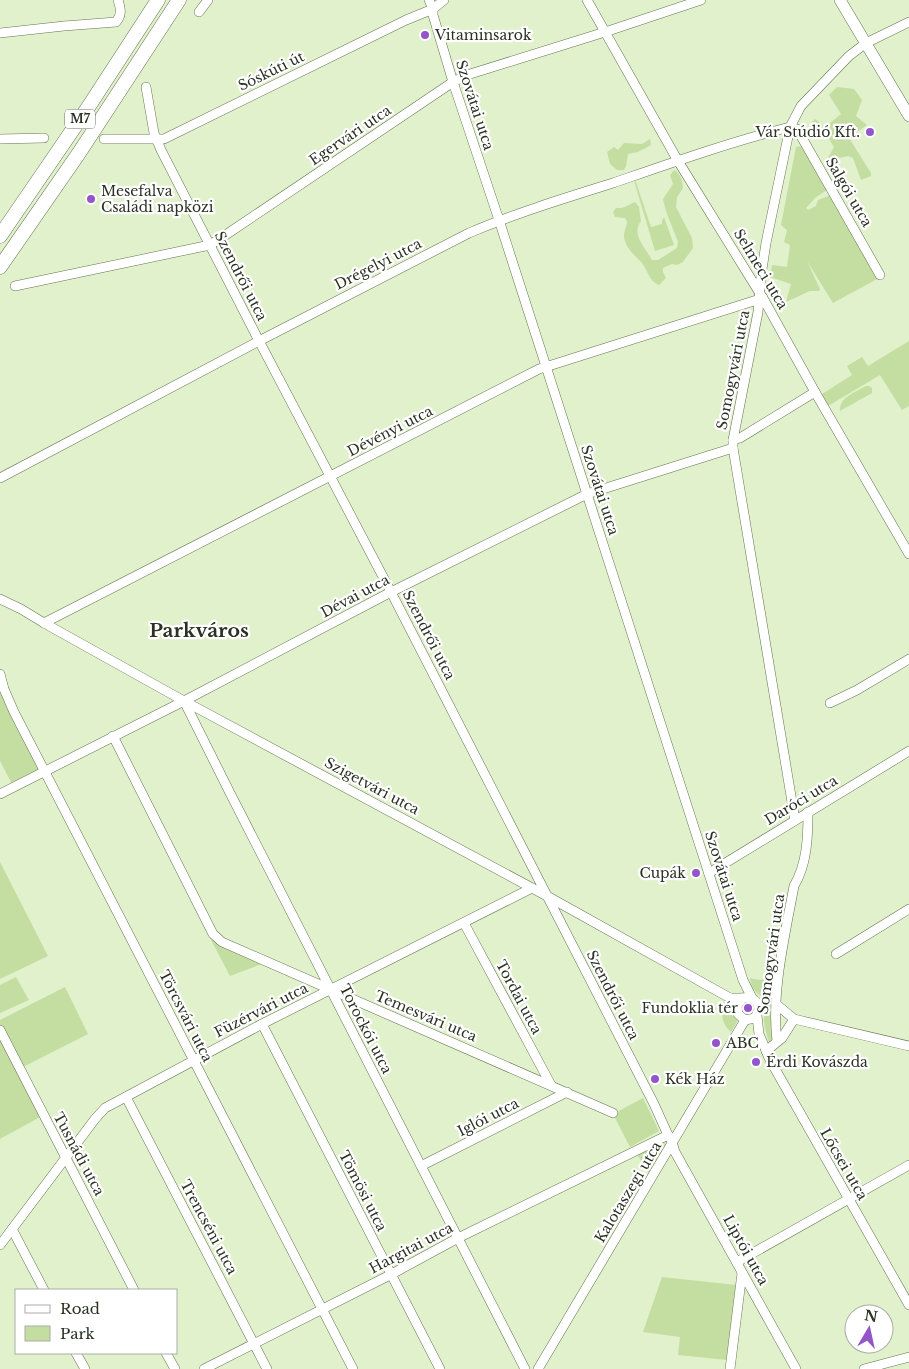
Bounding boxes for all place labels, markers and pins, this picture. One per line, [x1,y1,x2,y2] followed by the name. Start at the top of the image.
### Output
[434,26,532,44] place label: Vitaminsarok
[419,29,431,41] marker: Vitaminsarok
[755,123,860,141] place label: Vár Stúdió Kft.
[864,126,876,138] marker: Vár Stúdió Kft.
[101,182,214,216] place label: Mesefalva Családi napközi
[85,193,97,205] marker: Mesefalva Családi napközi
[640,864,686,882] place label: Cupák
[690,867,702,879] marker: Cupák
[641,999,738,1017] place label: Fundoklia tér
[742,1002,754,1014] marker: Fundoklia tér
[725,1034,759,1052] place label: ABC
[710,1037,722,1049] marker: ABC
[766,1053,868,1071] place label: Érdi Kovászda
[750,1056,762,1068] marker: Érdi Kovászda
[665,1070,725,1088] place label: Kék Ház
[649,1073,661,1085] marker: Kék Ház

